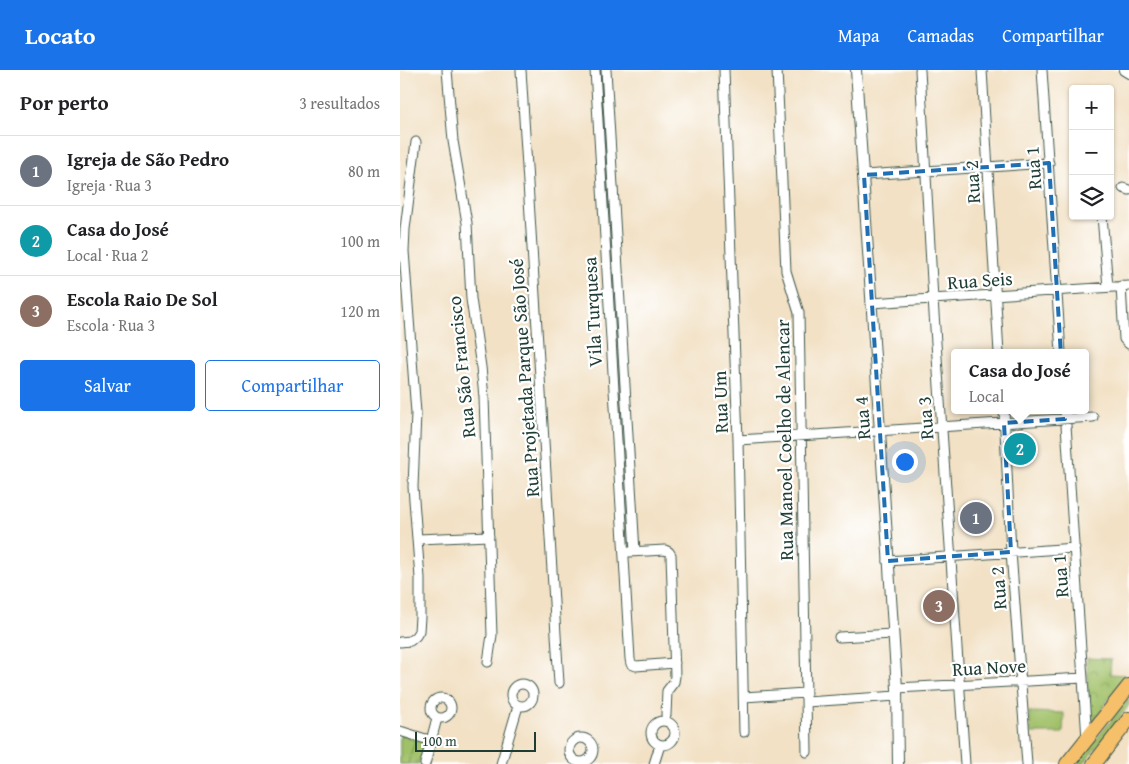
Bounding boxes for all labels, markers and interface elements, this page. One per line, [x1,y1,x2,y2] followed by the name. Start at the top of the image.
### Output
[25,18,96,53] text: Locato
[838,22,879,49] text: Mapa
[907,22,974,49] text: Camadas
[1002,22,1104,49] text: Compartilhar
[1069,85,1114,220] map controls
[1069,85,1114,130] button: +
[20,87,109,118] text: Por perto
[299,91,380,115] text: 3 resultados
[1069,130,1114,175] button: −
[67,145,229,173] text: Igreja de São Pedro
[1018,145,1048,191] street label: Rua 1
[32,159,40,183] text: 1
[348,159,380,183] text: 80 m
[957,160,987,204] street label: Rua 2
[67,173,152,197] text: Igreja · Rua 3
[1069,175,1114,220] button: layers
[67,215,169,243] text: Casa do José
[32,229,40,253] text: 2
[340,229,380,253] text: 100 m
[67,243,148,267] text: Local · Rua 2
[575,256,609,368] street label: Vila Turquesa
[502,258,546,498] street label: Rua Projetada Parque São José
[946,264,1014,296] street label: Rua Seis
[67,285,218,313] text: Escola Raio De Sol
[440,295,482,439] street label: Rua São Francisco
[32,299,40,323] text: 3
[340,299,380,323] text: 120 m
[67,313,155,337] text: Escola · Rua 3
[768,319,800,561] street label: Rua Manoel Coelho de Alencar
[951,349,1089,414] popup
[969,356,1071,384] text: Casa do José
[20,360,195,411] button: Salvar
[205,360,380,411] button: Compartilhar
[705,370,735,434] street label: Rua Um
[969,384,1004,408] text: Local
[847,395,877,441] street label: Rua 4
[910,395,940,441] street label: Rua 3
[1004,430,1036,468] pin: 2
[892,449,918,475] your location
[960,499,992,537] pin: 1
[1045,553,1075,599] street label: Rua 1
[983,565,1013,611] street label: Rua 2
[923,587,955,625] pin: 3
[951,651,1027,683] street label: Rua Nove
[415,729,536,752] scale bar
[422,731,457,751] text: 100 m

